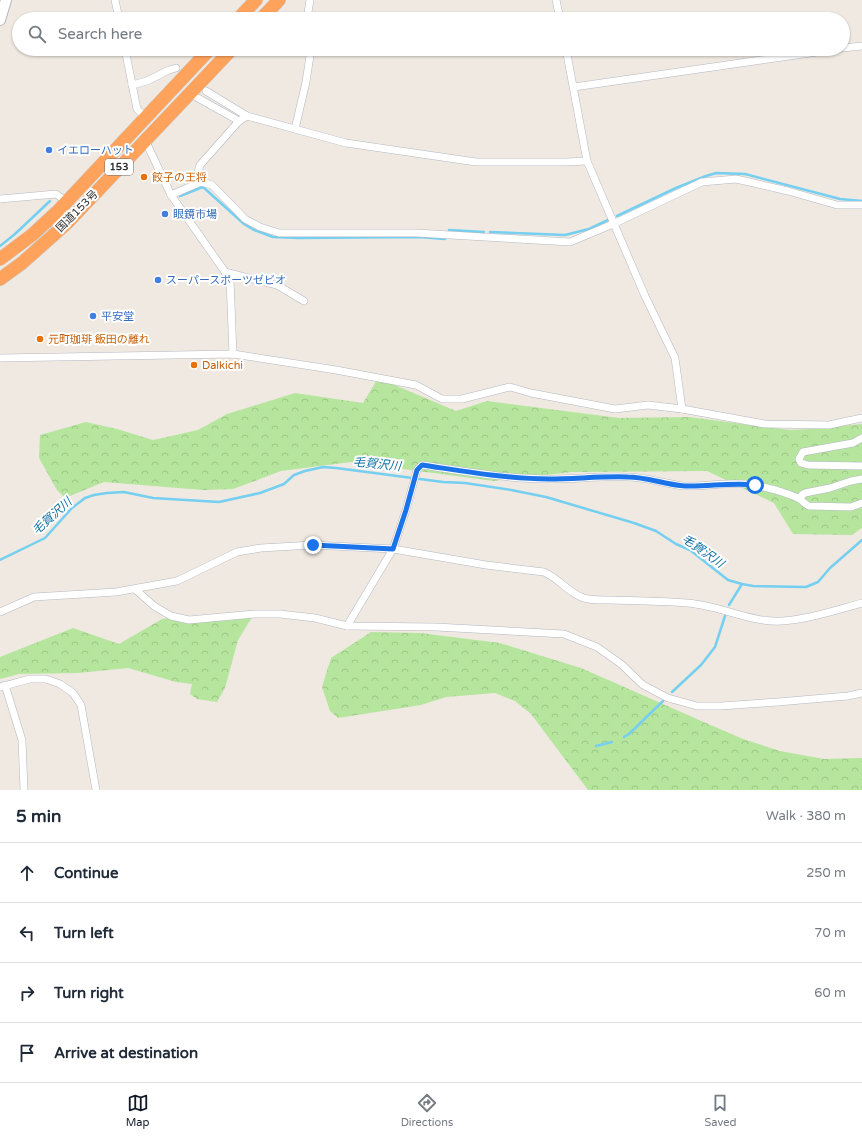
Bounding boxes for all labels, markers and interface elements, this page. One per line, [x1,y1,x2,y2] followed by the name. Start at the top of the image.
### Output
[12,12,850,56] search box
[26,23,48,45] icon: search
[58,25,142,43] text: Search here
[57,144,134,157] place label: イエローハット
[44,145,54,155] marker: イエローハット
[105,159,133,175] road number: 153
[152,171,207,184] place label: 餃子の王将
[139,172,149,182] marker: 餃子の王将
[53,187,101,235] street label: 国道153号
[173,208,217,221] place label: 眼鏡市場
[160,209,170,219] marker: 眼鏡市場
[166,274,286,287] place label: スーパースポーツゼビオ
[153,275,163,285] marker: スーパースポーツゼビオ
[101,310,134,323] place label: 平安堂
[88,311,98,321] marker: 平安堂
[48,333,150,346] place label: 元町珈琲 飯田の離れ
[35,334,45,344] marker: 元町珈琲 飯田の離れ
[202,359,243,372] place label: Dalkichi
[189,360,199,370] marker: Dalkichi
[352,455,404,474] water label: 毛賀沢川
[746,476,764,494] route start
[29,493,76,537] water label: 毛賀沢川
[679,531,728,572] water label: 毛賀沢川
[304,536,322,554] route end
[16,806,61,827] text: 5 min
[766,808,846,824] text: Walk · 380 m
[16,862,38,884] icon: ahead
[54,864,118,882] text: Continue
[806,865,846,881] text: 250 m
[16,922,38,944] icon: left
[54,924,114,942] text: Turn left
[814,925,846,941] text: 70 m
[16,982,38,1004] icon: right
[54,984,124,1002] text: Turn right
[814,985,846,1001] text: 60 m
[16,1042,38,1064] icon: arrive
[54,1044,198,1062] text: Arrive at destination
[126,1092,149,1129] tab: Map
[401,1092,453,1129] tab: Directions
[705,1092,736,1129] tab: Saved

